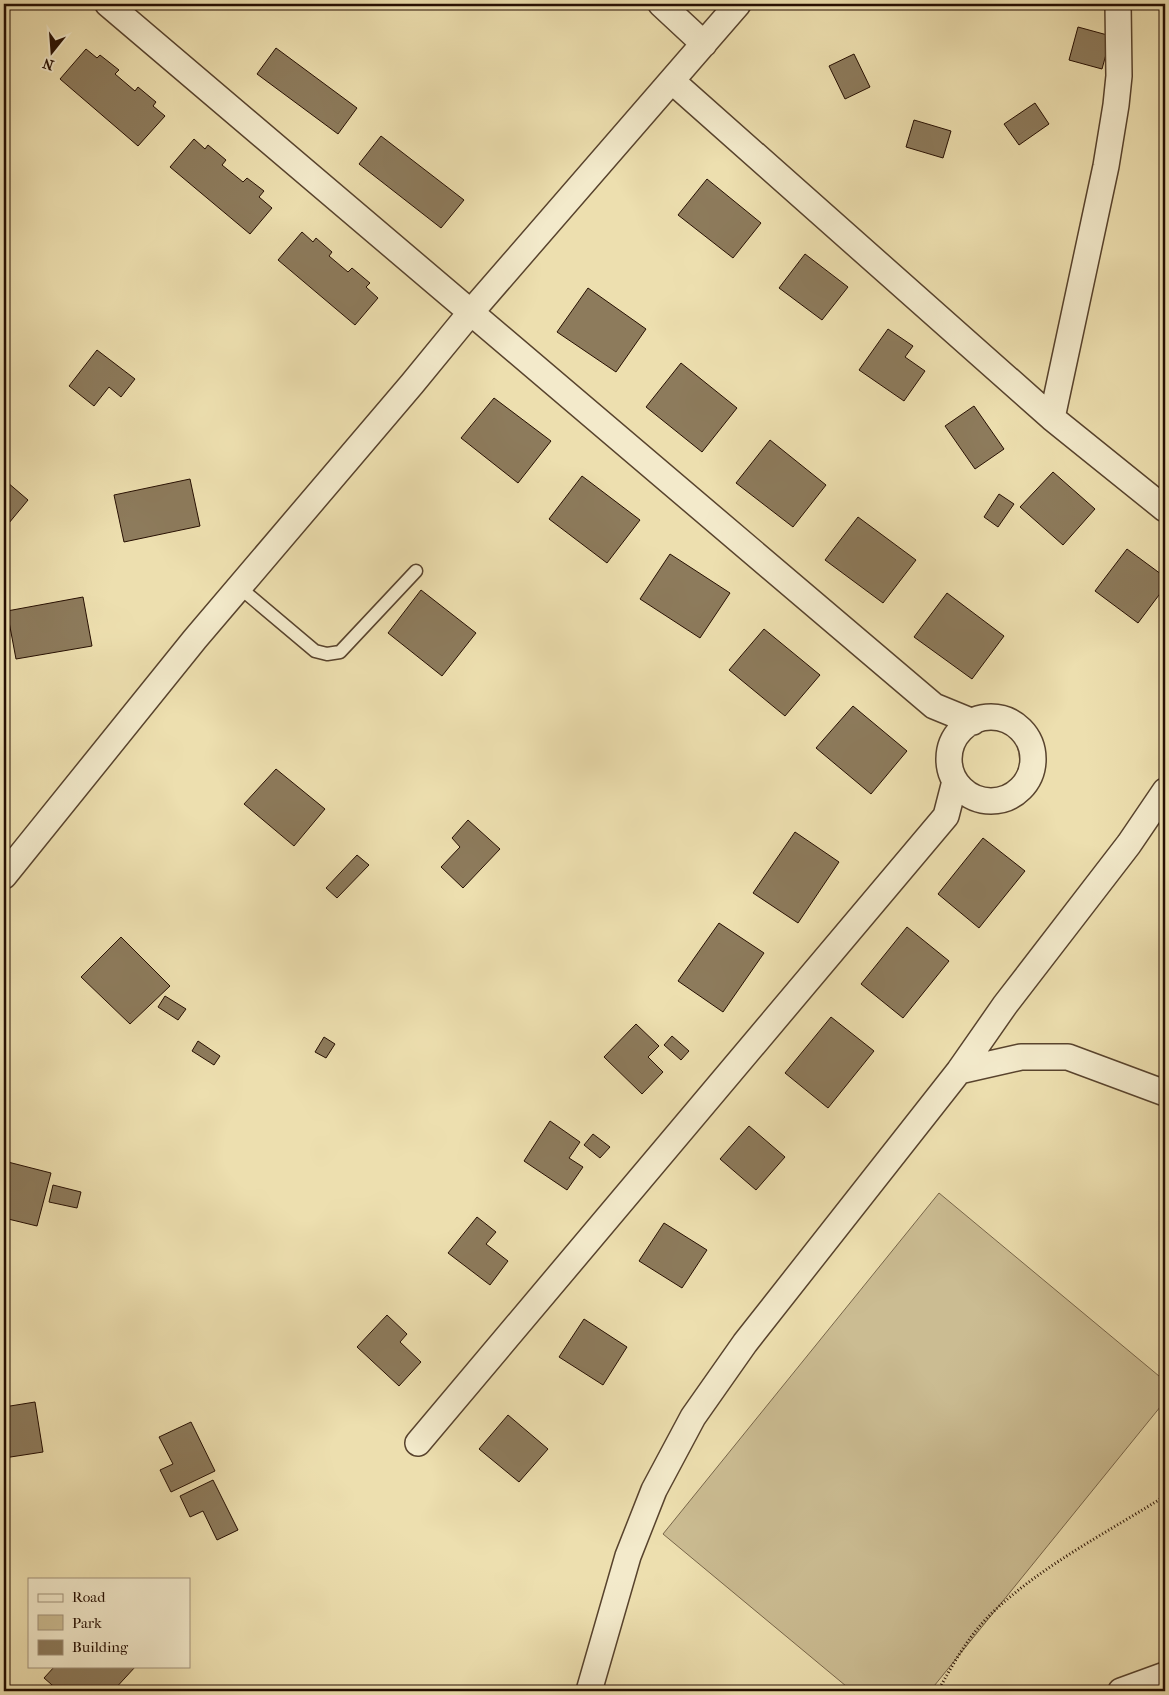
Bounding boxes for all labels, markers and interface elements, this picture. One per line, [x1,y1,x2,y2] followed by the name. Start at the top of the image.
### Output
[28,28,78,78] north arrow
[40,54,56,74] text: N
[28,1578,190,1668] legend
[72,1588,106,1606] text: Road
[72,1614,102,1632] text: Park
[72,1638,129,1656] text: Building

